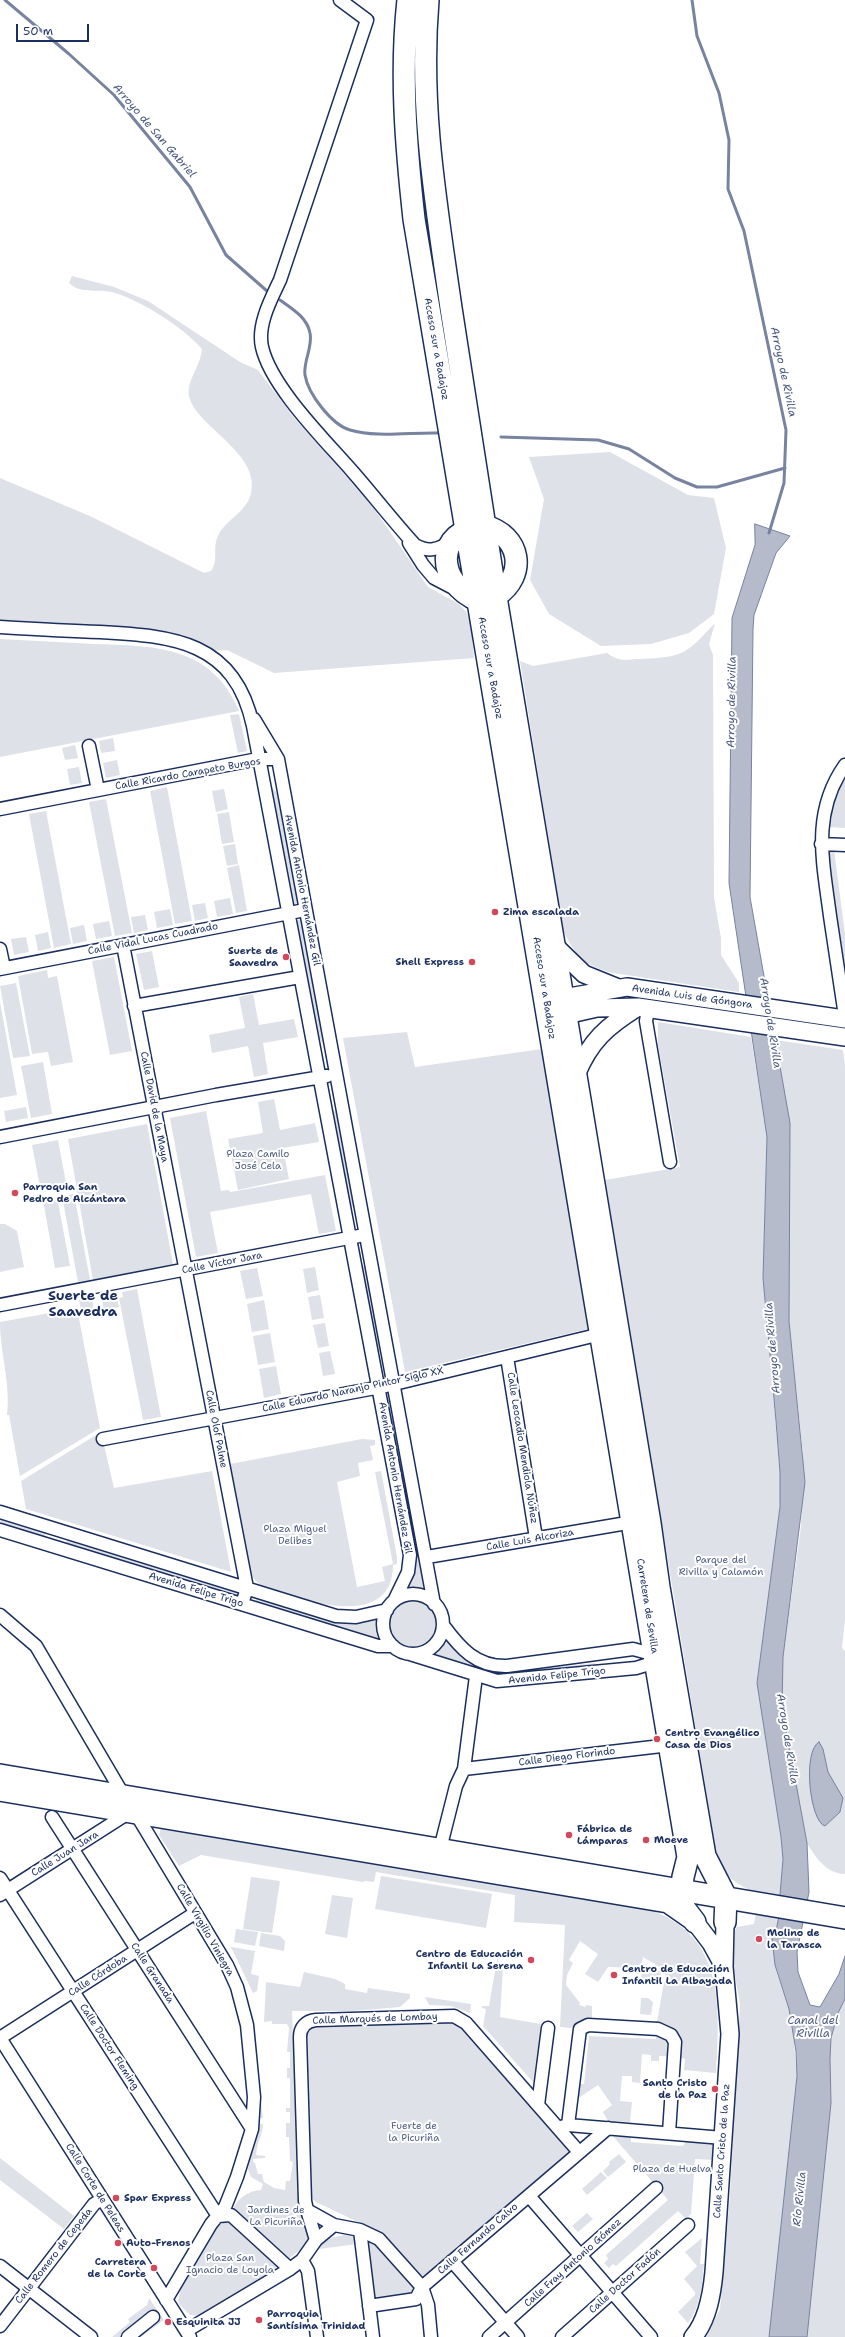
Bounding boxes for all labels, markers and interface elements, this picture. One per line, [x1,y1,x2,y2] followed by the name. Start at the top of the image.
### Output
[18,16,91,42] scale bar
[23,23,53,39] text: 50 m
[110,81,198,181] water label: Arroyo de San Gabriel
[421,297,451,401] street label: Acceso sur a Badajoz
[767,326,799,418] water label: Arroyo de Rivilla
[475,616,505,720] street label: Acceso sur a Badajoz
[725,656,739,748] water label: Arroyo de Rivilla
[114,755,262,793] street label: Calle Ricardo Carapeto Burgos
[281,813,323,967] street label: Avenida Antonio Hernández Gil
[503,906,579,918] place label: Zima escalada
[490,907,500,917] marker: Zima escalada
[87,920,219,958] street label: Calle Vidal Lucas Cuadrado
[530,936,558,1040] street label: Acceso sur a Badajoz
[228,945,278,968] place label: Suerte de Saavedra
[281,952,291,962] marker: Suerte de Saavedra
[396,956,464,968] place label: Shell Express
[467,957,477,967] marker: Shell Express
[756,977,784,1069] water label: Arroyo de Rivilla
[631,983,753,1011] street label: Avenida Luis de Góngora
[137,1051,171,1163] street label: Calle David de la Maya
[227,1148,289,1172] park label: Plaza Camilo José Cela
[23,1181,126,1204] place label: Parroquia San Pedro de Alcántara
[10,1188,20,1198] marker: Parroquia San Pedro de Alcántara
[181,1249,263,1277] street label: Calle Víctor Jara
[48,1288,118,1320] district label: Suerte de Saavedra
[762,1302,784,1394] water label: Arroyo de Rivilla
[261,1365,445,1415] street label: Calle Eduardo Naranjo Pintor Siglo XX
[504,1371,540,1525] street label: Calle Leocadio Mendiola Núñez
[203,1389,229,1469] street label: Calle Olof Palme
[376,1401,414,1555] street label: Avenida Antonio Hernández Gil
[264,1523,326,1546] park label: Plaza Miguel Delibes
[485,1526,575,1554] street label: Calle Luis Alcoriza
[679,1554,763,1578] park label: Parque del Rivilla y Calamón
[634,1558,660,1654] street label: Carretera de Sevilla
[147,1570,245,1610] street label: Avenida Felipe Trigo
[508,1665,606,1687] street label: Avenida Felipe Trigo
[773,1693,801,1785] water label: Arroyo de Rivilla
[665,1727,759,1750] place label: Centro Evangélico Casa de Dios
[652,1734,662,1744] marker: Centro Evangélico Casa de Dios
[518,1745,616,1769] street label: Calle Diego Florindo
[577,1823,632,1846] place label: Fábrica de Lámparas
[29,1829,101,1879] street label: Calle Juan Jara
[564,1830,574,1840] marker: Fábrica de Lámparas
[654,1834,688,1846] place label: Moeve
[641,1835,651,1845] marker: Moeve
[174,1882,236,1978] street label: Calle Virgilio Viniegra
[767,1927,822,1950] place label: Molino de la Tarasca
[754,1934,764,1944] marker: Molino de la Tarasca
[128,1940,176,2006] street label: Calle Granada
[416,1948,523,1972] place label: Centro de Educación Infantil La Serena
[66,1953,130,1999] street label: Calle Córdoba
[526,1955,536,1965] marker: Centro de Educación Infantil La Serena
[622,1963,732,1986] place label: Centro de Educación Infantil La Albayada
[609,1970,619,1980] marker: Centro de Educación Infantil La Albayada
[77,2002,141,2092] street label: Calle Doctor Fleming
[312,2011,438,2027] street label: Calle Marqués de Lombay
[788,2014,838,2040] water label: Canal del Rivilla
[643,2077,707,2100] place label: Santo Cristo de la Paz
[711,2083,733,2219] street label: Calle Santo Cristo de la Paz
[710,2084,720,2094] marker: Santo Cristo de la Paz
[389,2120,439,2144] park label: Fuerte de la Picuriña
[63,2141,127,2235] street label: Calle Corte de Peleas
[633,2163,711,2175] park label: Plaza de Huelva
[791,2171,809,2227] water label: Río Rivilla
[124,2192,191,2204] place label: Spar Express
[111,2193,121,2203] marker: Spar Express
[435,2201,521,2277] street label: Calle Fernando Calvo
[247,2204,305,2228] park label: Jardines de La Picuriña
[13,2206,95,2306] street label: Calle Romero de Cepeda
[522,2216,624,2310] street label: Calle Fray Antonio Gómez
[126,2237,191,2249] place label: Auto-Frenos
[113,2238,123,2248] marker: Auto-Frenos
[587,2246,663,2316] street label: Calle Doctor Fadón
[186,2252,274,2276] park label: Plaza San Ignacio de Loyola
[88,2256,146,2280] place label: Carretera de la Corte
[149,2263,159,2273] marker: Carretera de la Corte
[267,2308,365,2332] place label: Parroquia Santísima Trinidad
[254,2315,264,2325] marker: Parroquia Santísima Trinidad
[176,2316,241,2328] place label: Esquinita JJ
[163,2317,173,2327] marker: Esquinita JJ

